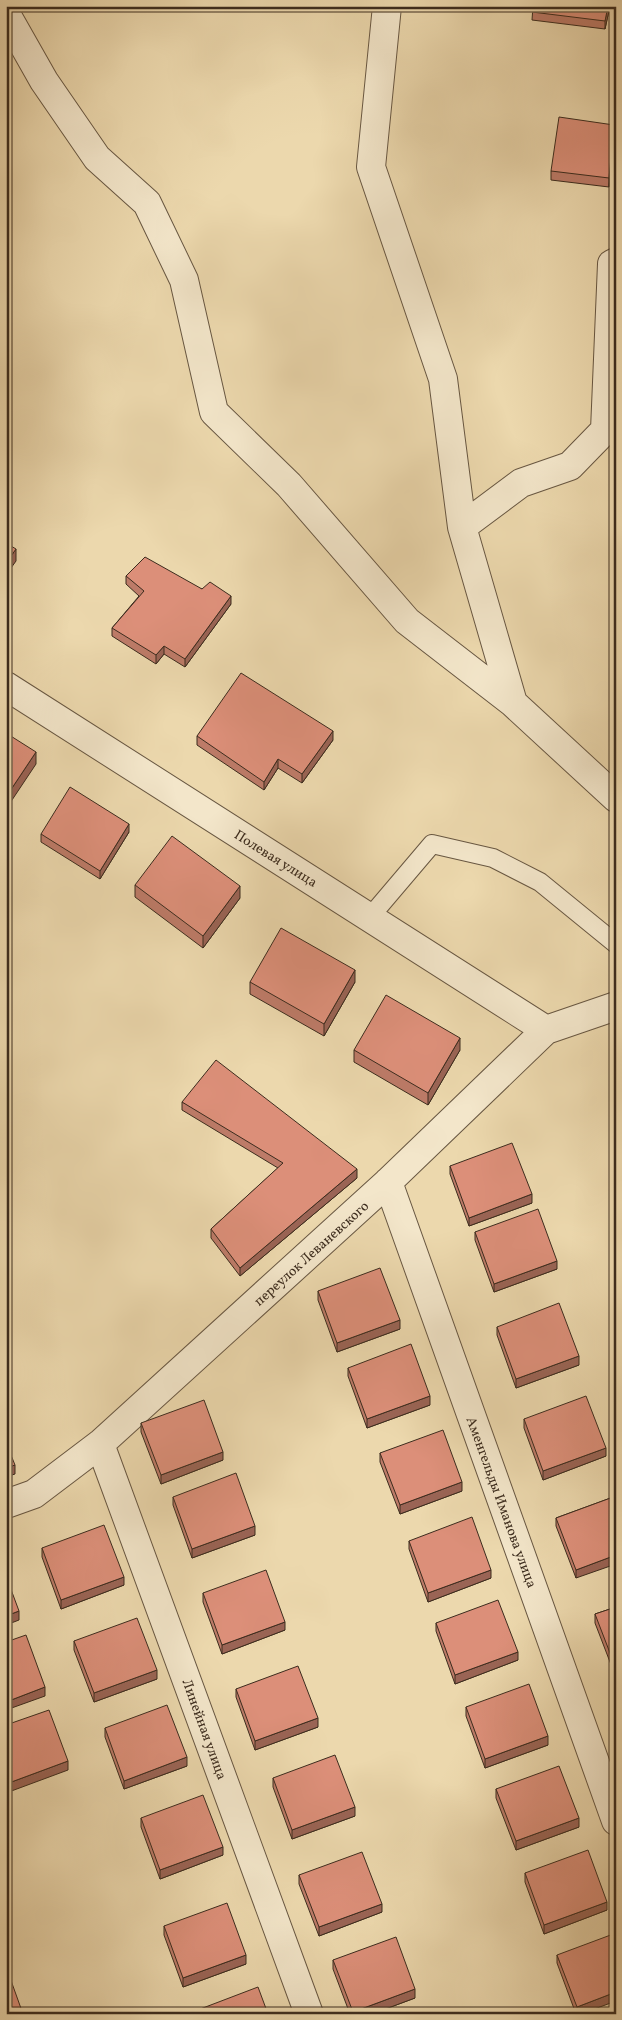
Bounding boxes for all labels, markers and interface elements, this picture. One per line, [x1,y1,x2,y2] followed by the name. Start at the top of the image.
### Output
[230,826,320,892] street label: Полевая улица
[250,1197,374,1311] street label: переулок Леваневского
[461,1414,540,1591] street label: Аменгельды Иманова улица
[177,1677,231,1783] street label: Линейная улица

